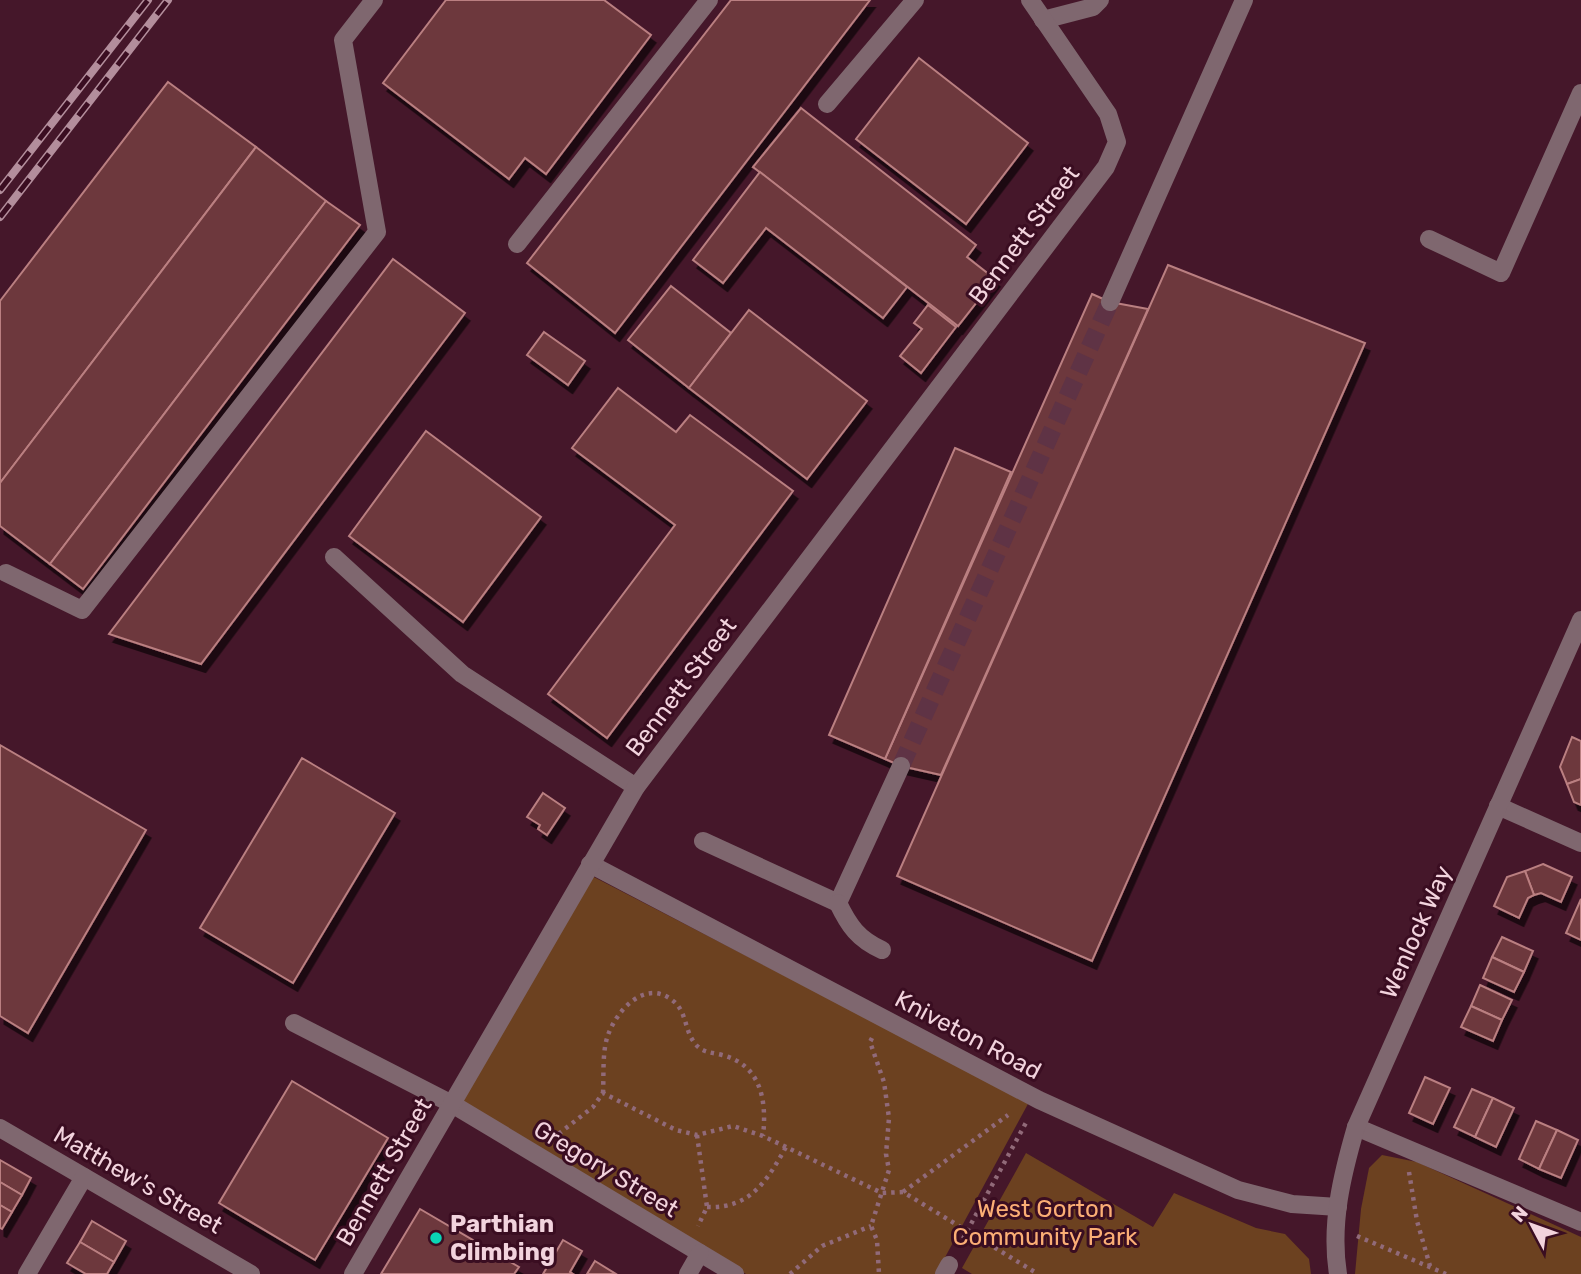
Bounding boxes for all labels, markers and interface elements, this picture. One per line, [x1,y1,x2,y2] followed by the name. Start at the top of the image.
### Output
[963,160,1085,310] street label: Bennett Street
[620,612,742,762] street label: Bennett Street
[1374,861,1458,1003] street label: Wenlock Way
[890,985,1046,1085] street label: Kniveton Road
[330,1093,438,1251] street label: Bennett Street
[529,1115,683,1223] street label: Gregory Street
[49,1120,227,1240] street label: Matthew's Street
[1497,1190,1567,1260] north arrow
[952,1195,1138,1251] park label: West Gorton Community Park
[1506,1201,1533,1227] text: N
[450,1210,555,1266] place label: Parthian Climbing
[428,1230,444,1246] marker: Parthian Climbing

